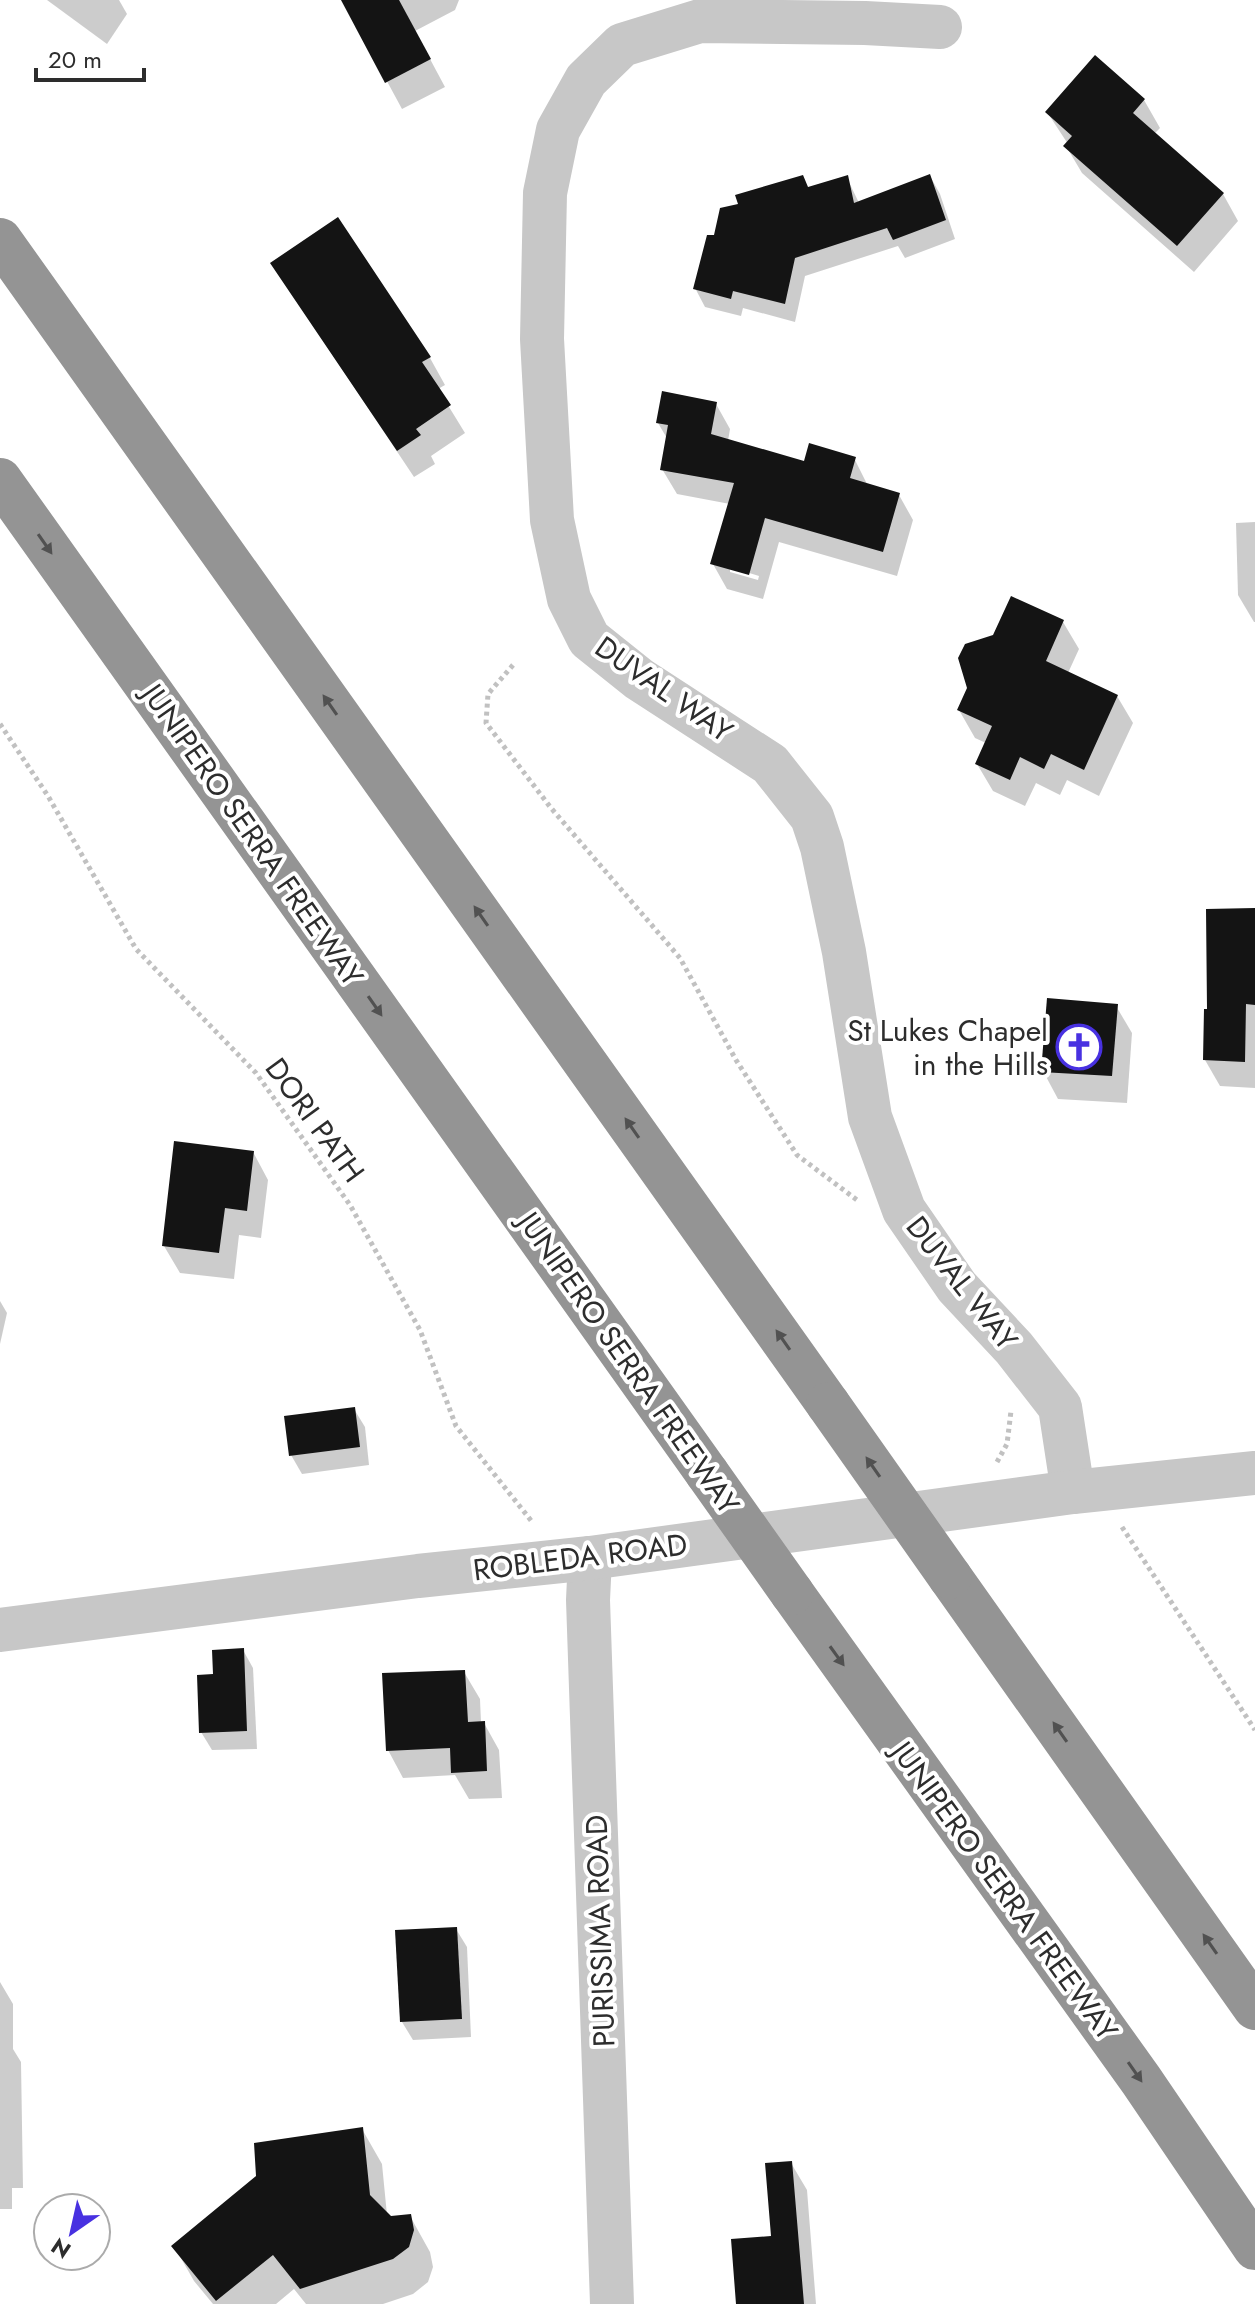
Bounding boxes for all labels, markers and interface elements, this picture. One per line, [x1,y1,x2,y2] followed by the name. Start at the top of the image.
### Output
[36,32,144,82] scale bar
[48,42,102,77] text: 20 m
[37,533,52,554] one-way arrow
[586,626,742,752] street label: DUVAL WAY
[130,672,374,995] street label: JUNIPERO SERRA FREEWAY
[323,694,339,715] one-way arrow
[474,906,489,927] one-way arrow
[367,996,382,1017] one-way arrow
[847,1009,1048,1086] place label: St Lukes Chapel in the Hills
[1055,1023,1103,1071] church icon: St Lukes Chapel in the Hills
[255,1049,375,1191] street label: DORI PATH
[625,1118,640,1139] one-way arrow
[506,1200,750,1523] street label: JUNIPERO SERRA FREEWAY
[896,1207,1028,1359] street label: DUVAL WAY
[775,1329,791,1351] one-way arrow
[865,1456,881,1478] one-way arrow
[471,1523,689,1591] street label: ROBLEDA ROAD
[829,1645,845,1667] one-way arrow
[1053,1721,1068,1742] one-way arrow
[879,1729,1128,2050] street label: JUNIPERO SERRA FREEWAY
[574,1814,626,2048] street label: PURISSIMA ROAD
[1203,1933,1218,1954] one-way arrow
[1127,2062,1142,2083] one-way arrow
[32,2192,112,2272] north arrow
[45,2230,77,2267] text: N

